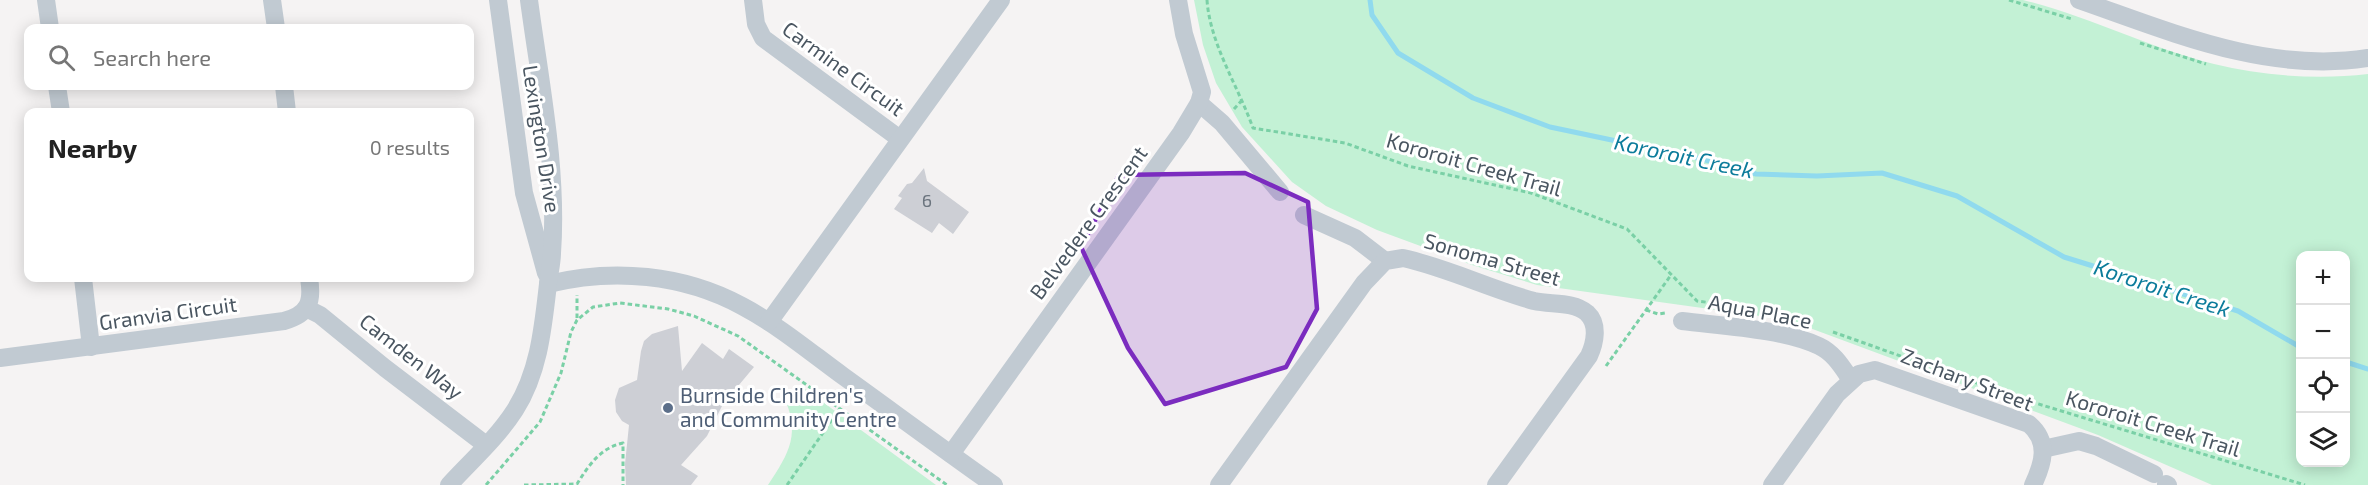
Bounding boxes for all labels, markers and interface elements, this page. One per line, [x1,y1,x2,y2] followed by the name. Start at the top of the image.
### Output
[778,15,910,120] street label: Carmine Circuit
[24,24,474,90] search box
[45,41,78,74] icon: search
[93,44,211,70] text: Search here
[518,63,566,214] street label: Lexington Drive
[1384,127,1566,201] street label: Kororoit Creek Trail
[1612,128,1756,182] water label: Kororoit Creek
[48,132,137,163] text: Nearby
[370,135,450,159] text: 0 results
[1024,141,1152,304] street label: Belvedere Crescent
[922,189,932,211] house number: 6
[1421,227,1564,290] street label: Sonoma Street
[2296,251,2350,467] map controls
[2296,251,2350,305] button: +
[2091,253,2234,321] water label: Kororoit Creek
[1706,288,1814,333] street label: Aqua Place
[97,290,238,335] street label: Granvia Circuit
[2296,305,2350,359] button: −
[355,308,469,404] street label: Camden Way
[1898,342,2037,415] street label: Zachary Street
[2296,359,2350,413] button: locate
[680,382,897,431] place label: Burnside Children's and Community Centre
[2063,384,2244,461] street label: Kororoit Creek Trail
[661,401,675,415] marker: Burnside Children's and Community Centre
[2296,413,2350,467] button: layers

